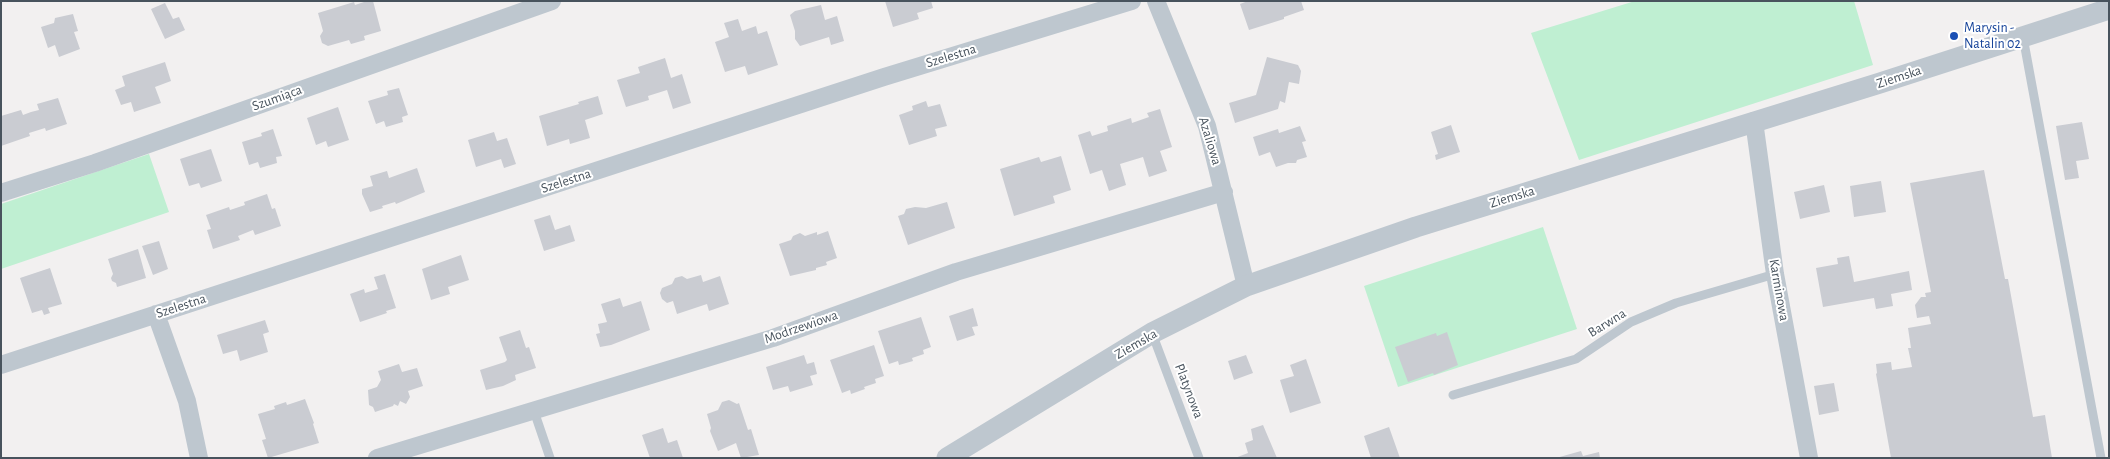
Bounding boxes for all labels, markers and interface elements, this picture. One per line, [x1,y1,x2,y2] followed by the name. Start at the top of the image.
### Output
[1964,20,2021,52] place label: Marysin - Natalin 02
[1948,30,1960,42] marker: Marysin - Natalin 02
[924,40,978,72] street label: Szelestna
[1874,62,1924,92] street label: Ziemska
[250,81,304,115] street label: Szumiąca
[1195,115,1225,167] street label: Azaliowa
[539,165,593,197] street label: Szelestna
[1487,182,1537,212] street label: Ziemska
[1765,258,1793,322] street label: Karminowa
[154,290,208,322] street label: Szelestna
[1585,305,1629,341] street label: Barwna
[762,307,840,347] street label: Modrzewiowa
[1112,325,1160,363] street label: Ziemska
[1171,361,1207,421] street label: Platynowa

